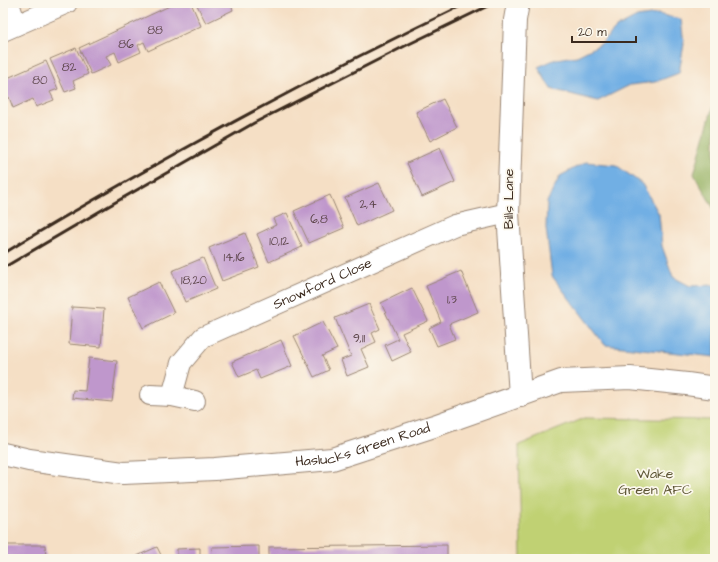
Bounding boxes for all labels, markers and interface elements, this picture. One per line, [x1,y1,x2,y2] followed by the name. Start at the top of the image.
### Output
[572,18,636,44] scale bar
[147,22,163,39] house number: 88
[578,24,607,41] text: 20 m
[118,36,134,53] house number: 86
[62,59,76,76] house number: 82
[32,72,48,89] house number: 80
[499,168,519,229] street label: Bills Lane
[359,196,377,213] house number: 2,4
[310,211,328,228] house number: 6,8
[269,233,289,250] house number: 10,12
[224,249,245,266] house number: 14,16
[270,253,376,315] street label: Snowford Close
[181,272,207,289] house number: 18,20
[447,291,457,308] house number: 1,3
[353,330,365,347] house number: 9,11
[294,418,433,472] street label: Haslucks Green Road
[618,464,692,500] park label: Wake Green AFC

